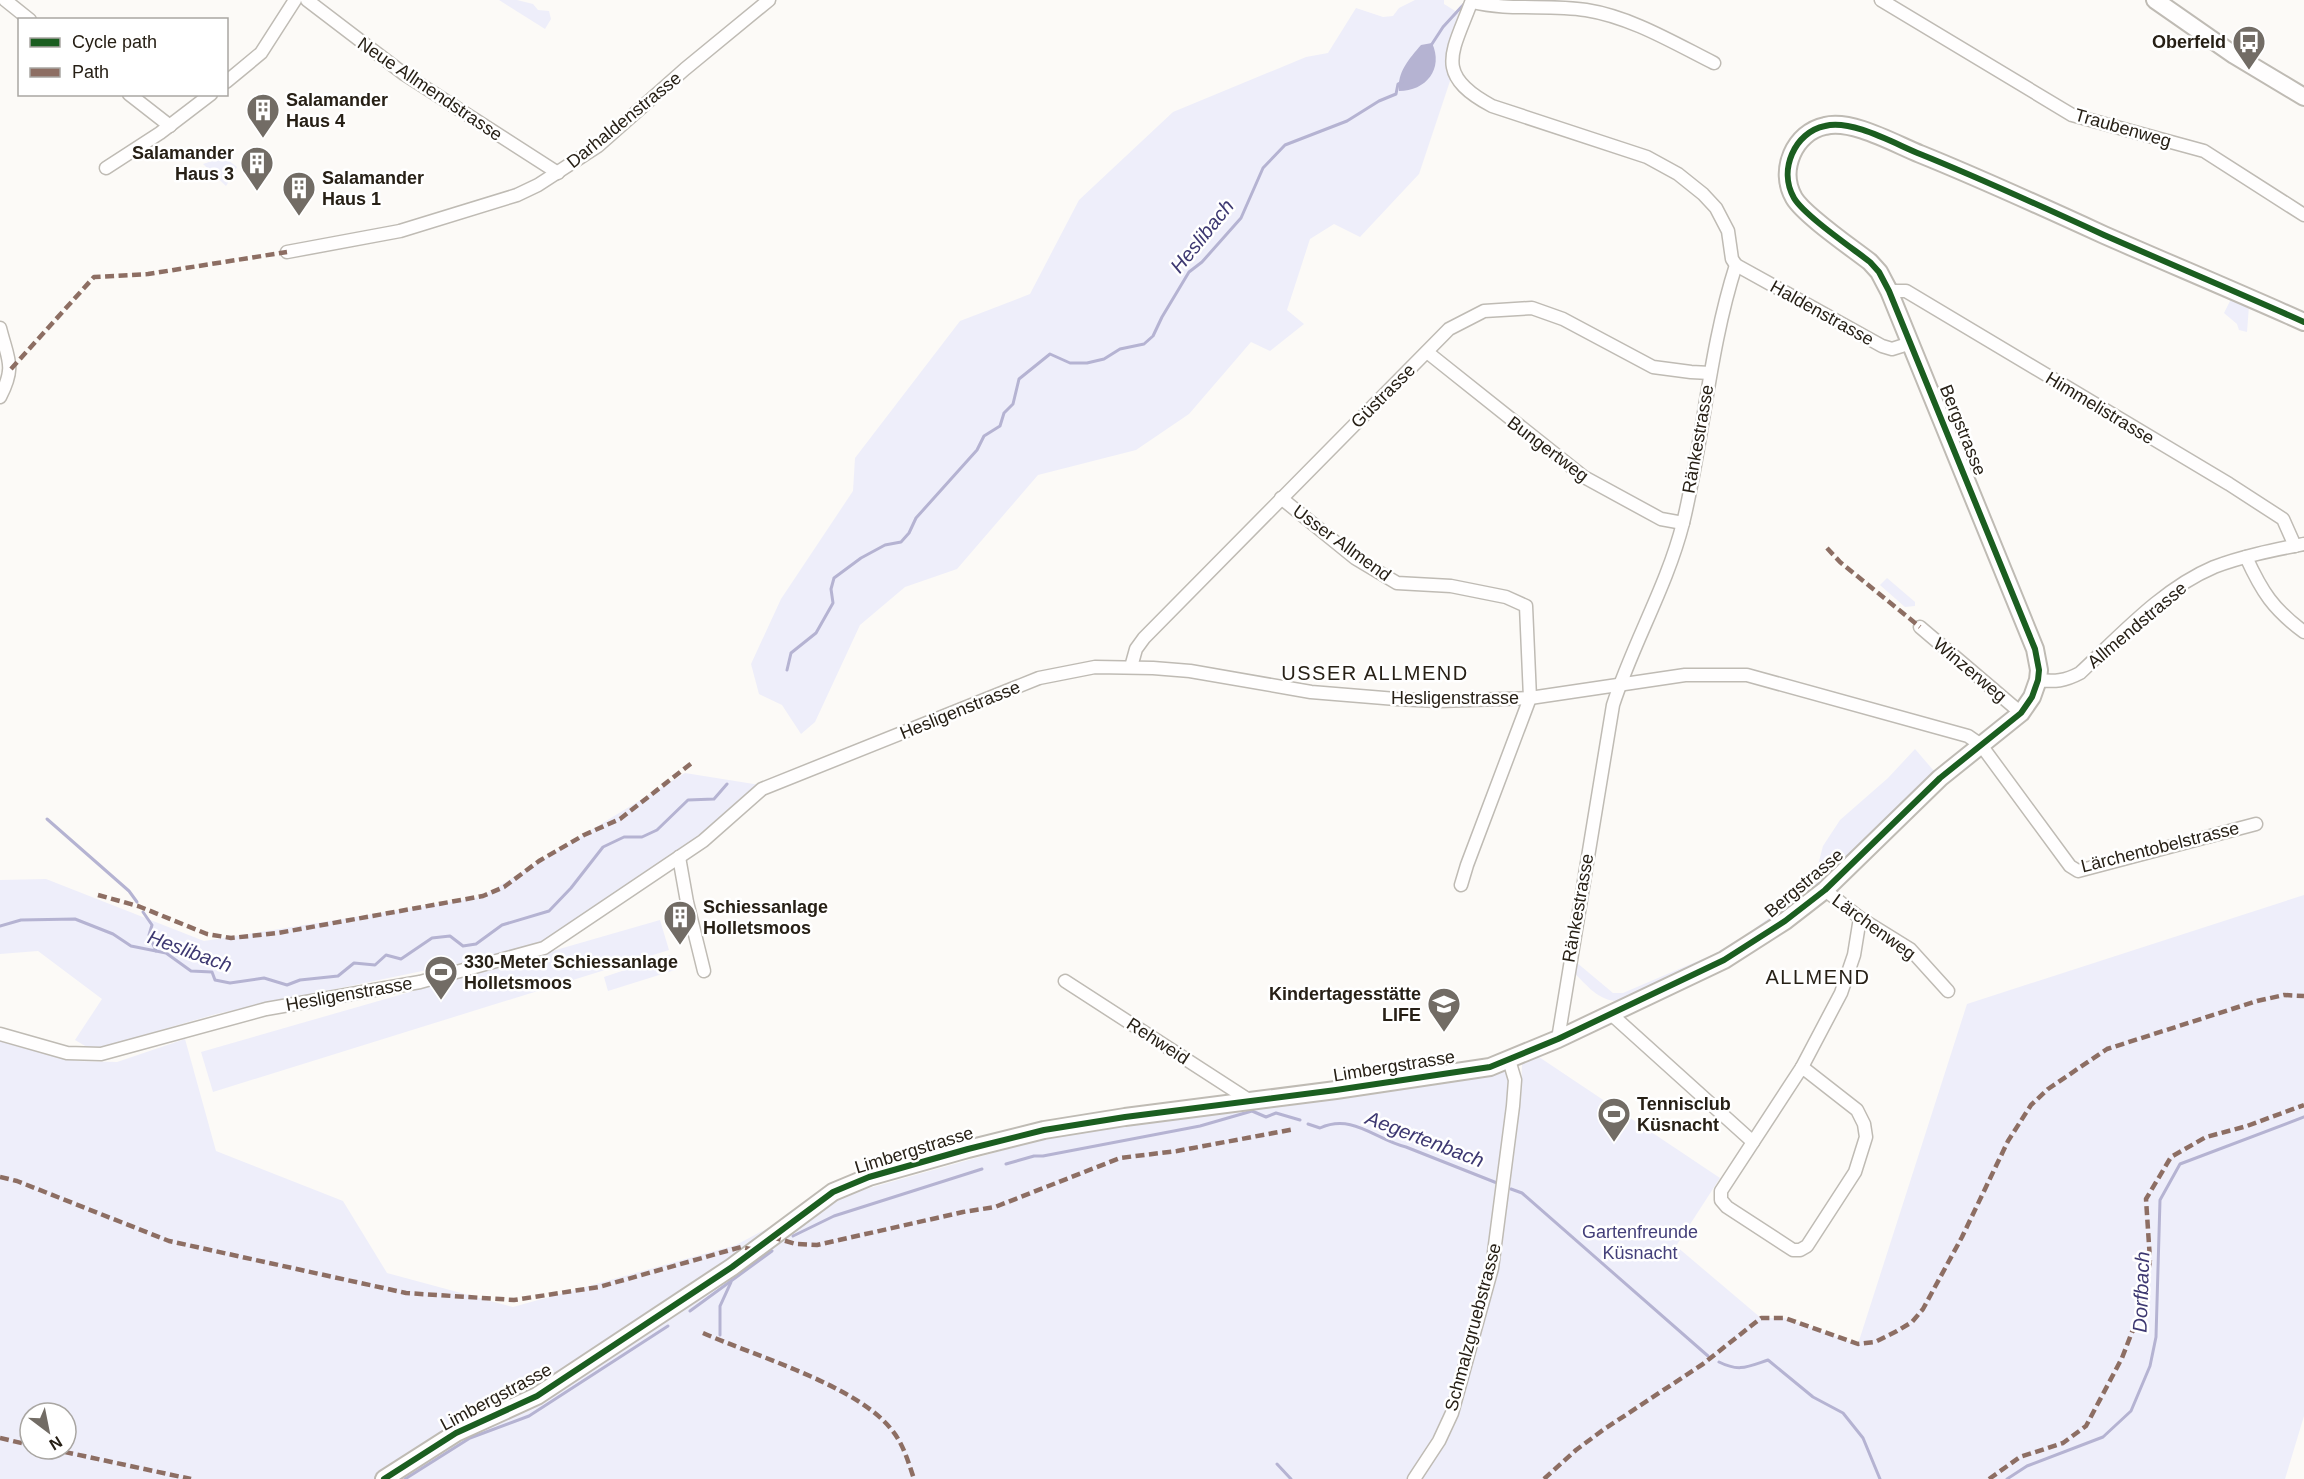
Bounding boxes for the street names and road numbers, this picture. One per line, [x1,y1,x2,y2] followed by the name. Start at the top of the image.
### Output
[354,33,506,145] street label: Neue Allmendstrasse
[563,68,685,172] street label: Darhaldenstrasse
[2072,105,2174,151] street label: Traubenweg
[1767,276,1877,350] street label: Haldenstrasse
[1347,360,1419,432] street label: Güstrasse
[2042,368,2158,448] street label: Himmelistrasse
[1936,382,1990,478] street label: Bergstrasse
[1679,383,1717,495] street label: Ränkestrasse
[1504,412,1592,486] street label: Bungertweg
[1289,501,1395,585] street label: Usser Allmend
[2083,578,2191,672] street label: Allmendstrasse
[1929,634,2011,706] street label: Winzerweg
[897,677,1023,743] street label: Hesligenstrasse
[1391,688,1519,708] street label: Hesligenstrasse
[2079,818,2241,876] street label: Lärchentobelstrasse
[1761,844,1847,922] street label: Bergstrasse
[1559,852,1597,964] street label: Ränkestrasse
[1828,890,1920,964] street label: Lärchenweg
[284,973,414,1015] street label: Hesligenstrasse
[1123,1014,1193,1068] street label: Rehweid
[1332,1046,1456,1086] street label: Limbergstrasse
[852,1122,976,1178] street label: Limbergstrasse
[1441,1241,1505,1413] street label: Schmalzgruebstrasse
[437,1359,555,1435] street label: Limbergstrasse

